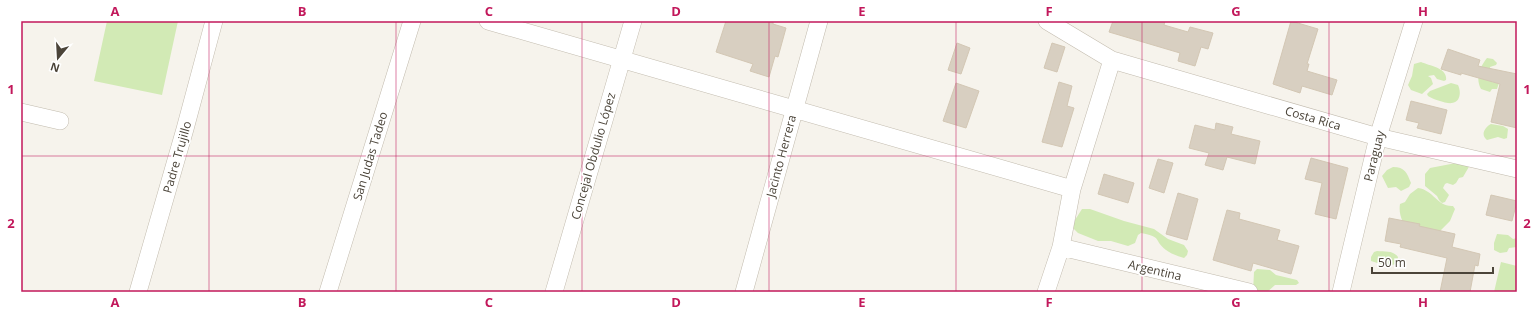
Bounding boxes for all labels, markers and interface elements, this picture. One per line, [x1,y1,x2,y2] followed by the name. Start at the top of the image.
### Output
[111,2,120,20] text: A
[298,2,307,20] text: B
[485,2,493,20] text: C
[671,2,681,20] text: D
[858,2,866,20] text: E
[1045,2,1053,20] text: F
[1231,2,1241,20] text: G
[1418,2,1428,20] text: H
[38,38,78,78] north arrow
[48,59,61,77] text: N
[7,80,15,98] text: 1
[1523,80,1531,98] text: 1
[567,90,619,222] street label: Concejal Obdulio López
[1283,102,1343,134] street label: Costa Rica
[348,110,392,202] street label: San Judas Tadeo
[762,113,800,200] street label: Jacinto Herrera
[159,119,195,195] street label: Padre Trujillo
[1359,128,1389,183] street label: Paraguay
[7,214,15,232] text: 2
[1523,214,1531,232] text: 2
[1372,249,1493,275] scale bar
[1378,254,1406,271] text: 50 m
[1127,256,1183,284] street label: Argentina
[111,293,120,311] text: A
[298,293,307,311] text: B
[485,293,493,311] text: C
[671,293,681,311] text: D
[858,293,866,311] text: E
[1045,293,1053,311] text: F
[1231,293,1241,311] text: G
[1418,293,1428,311] text: H

